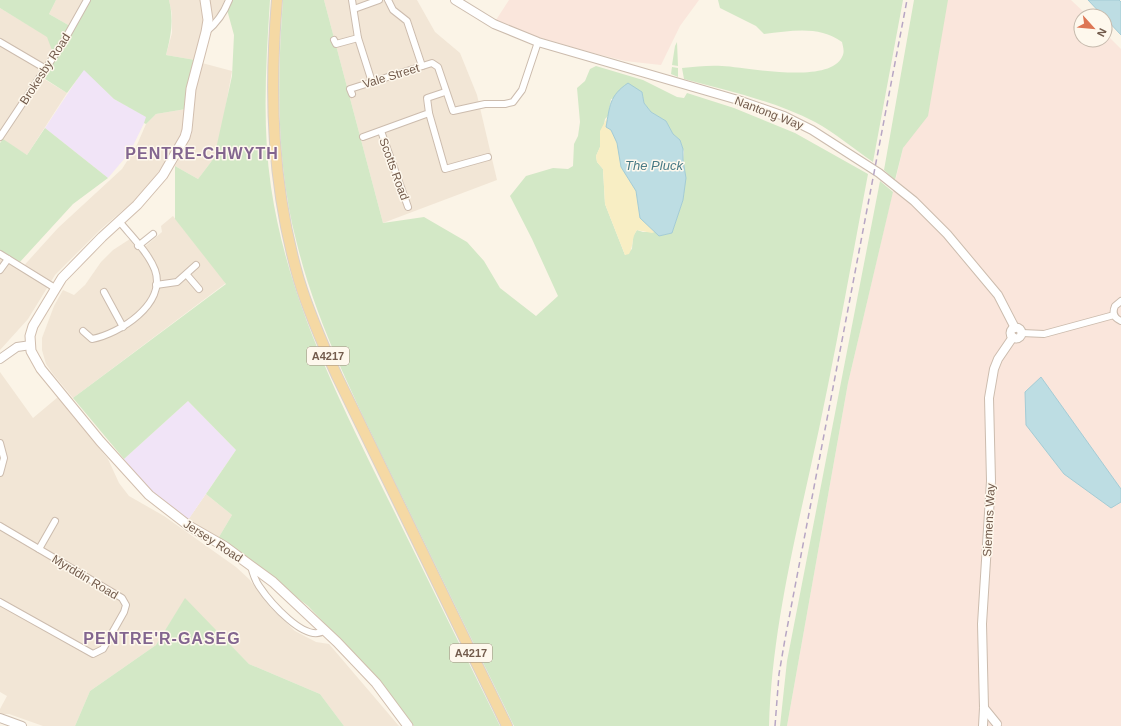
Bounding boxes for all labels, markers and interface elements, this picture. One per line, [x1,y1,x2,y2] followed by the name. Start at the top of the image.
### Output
[1073,8,1113,48] north arrow
[1095,26,1109,39] text: N
[17,31,73,107] street label: Brokesby Road
[361,61,422,91] street label: Vale Street
[733,94,805,132] street label: Nantong Way
[376,136,412,202] street label: Scotts Road
[125,145,279,162] district label: PENTRE-CHWYTH
[625,158,684,173] water label: The Pluck
[307,347,349,365] road number: A4217
[980,483,998,557] street label: Siemens Way
[181,517,245,565] street label: Jersey Road
[49,552,121,602] street label: Myrddin Road
[83,630,241,647] district label: PENTRE'R-GASEG
[450,644,492,662] road number: A4217

